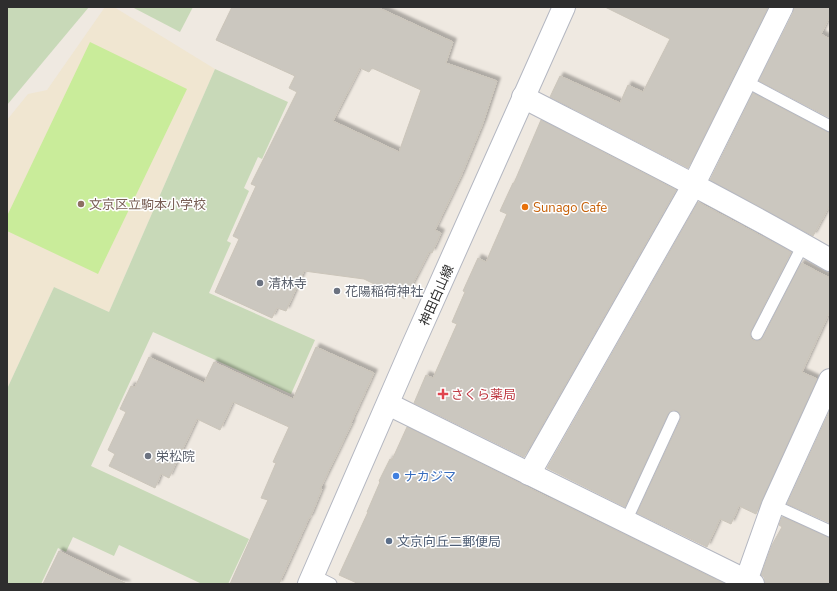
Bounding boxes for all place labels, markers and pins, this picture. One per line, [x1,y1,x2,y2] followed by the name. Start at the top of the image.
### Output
[89,196,206,214] place label: 文京区立駒本小学校
[76,199,86,209] marker: 文京区立駒本小学校
[533,199,607,217] place label: Sunago Cafe
[520,202,530,212] marker: Sunago Cafe
[268,275,307,293] place label: 清林寺
[255,278,265,288] marker: 清林寺
[345,283,423,301] place label: 花陽稲荷神社
[332,286,342,296] marker: 花陽稲荷神社
[451,386,516,404] place label: さくら薬局
[438,389,448,399] marker: さくら薬局
[156,448,195,466] place label: 栄松院
[143,451,153,461] marker: 栄松院
[404,468,456,486] place label: ナカジマ
[391,471,401,481] marker: ナカジマ
[397,533,501,551] place label: 文京向丘二郵便局
[384,536,394,546] marker: 文京向丘二郵便局

